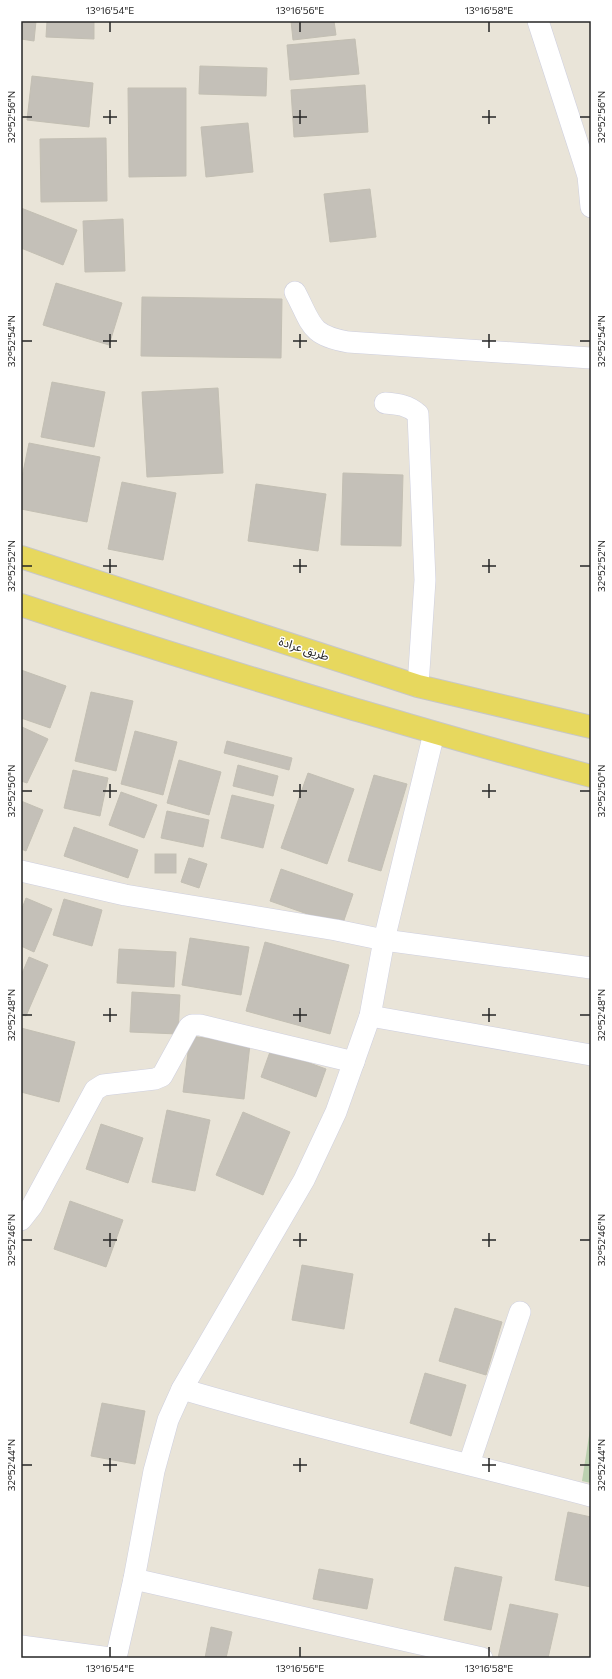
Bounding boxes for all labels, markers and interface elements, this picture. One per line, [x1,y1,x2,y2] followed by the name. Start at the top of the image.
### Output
[86,4,134,16] text: 13°16'54"E
[276,4,324,16] text: 13°16'56"E
[465,4,513,16] text: 13°16'58"E
[5,91,17,143] text: 32°52'56"N
[595,91,607,143] text: 32°52'56"N
[5,315,17,367] text: 32°52'54"N
[595,315,607,367] text: 32°52'54"N
[5,540,17,592] text: 32°52'52"N
[595,540,607,592] text: 32°52'52"N
[277,633,331,665] street label: طريق عرادة
[5,765,17,817] text: 32°52'50"N
[595,765,607,817] text: 32°52'50"N
[5,989,17,1041] text: 32°52'48"N
[595,989,607,1041] text: 32°52'48"N
[5,1214,17,1266] text: 32°52'46"N
[595,1214,607,1266] text: 32°52'46"N
[5,1439,17,1491] text: 32°52'44"N
[595,1439,607,1491] text: 32°52'44"N
[86,1662,134,1674] text: 13°16'54"E
[276,1662,324,1674] text: 13°16'56"E
[465,1662,513,1674] text: 13°16'58"E

